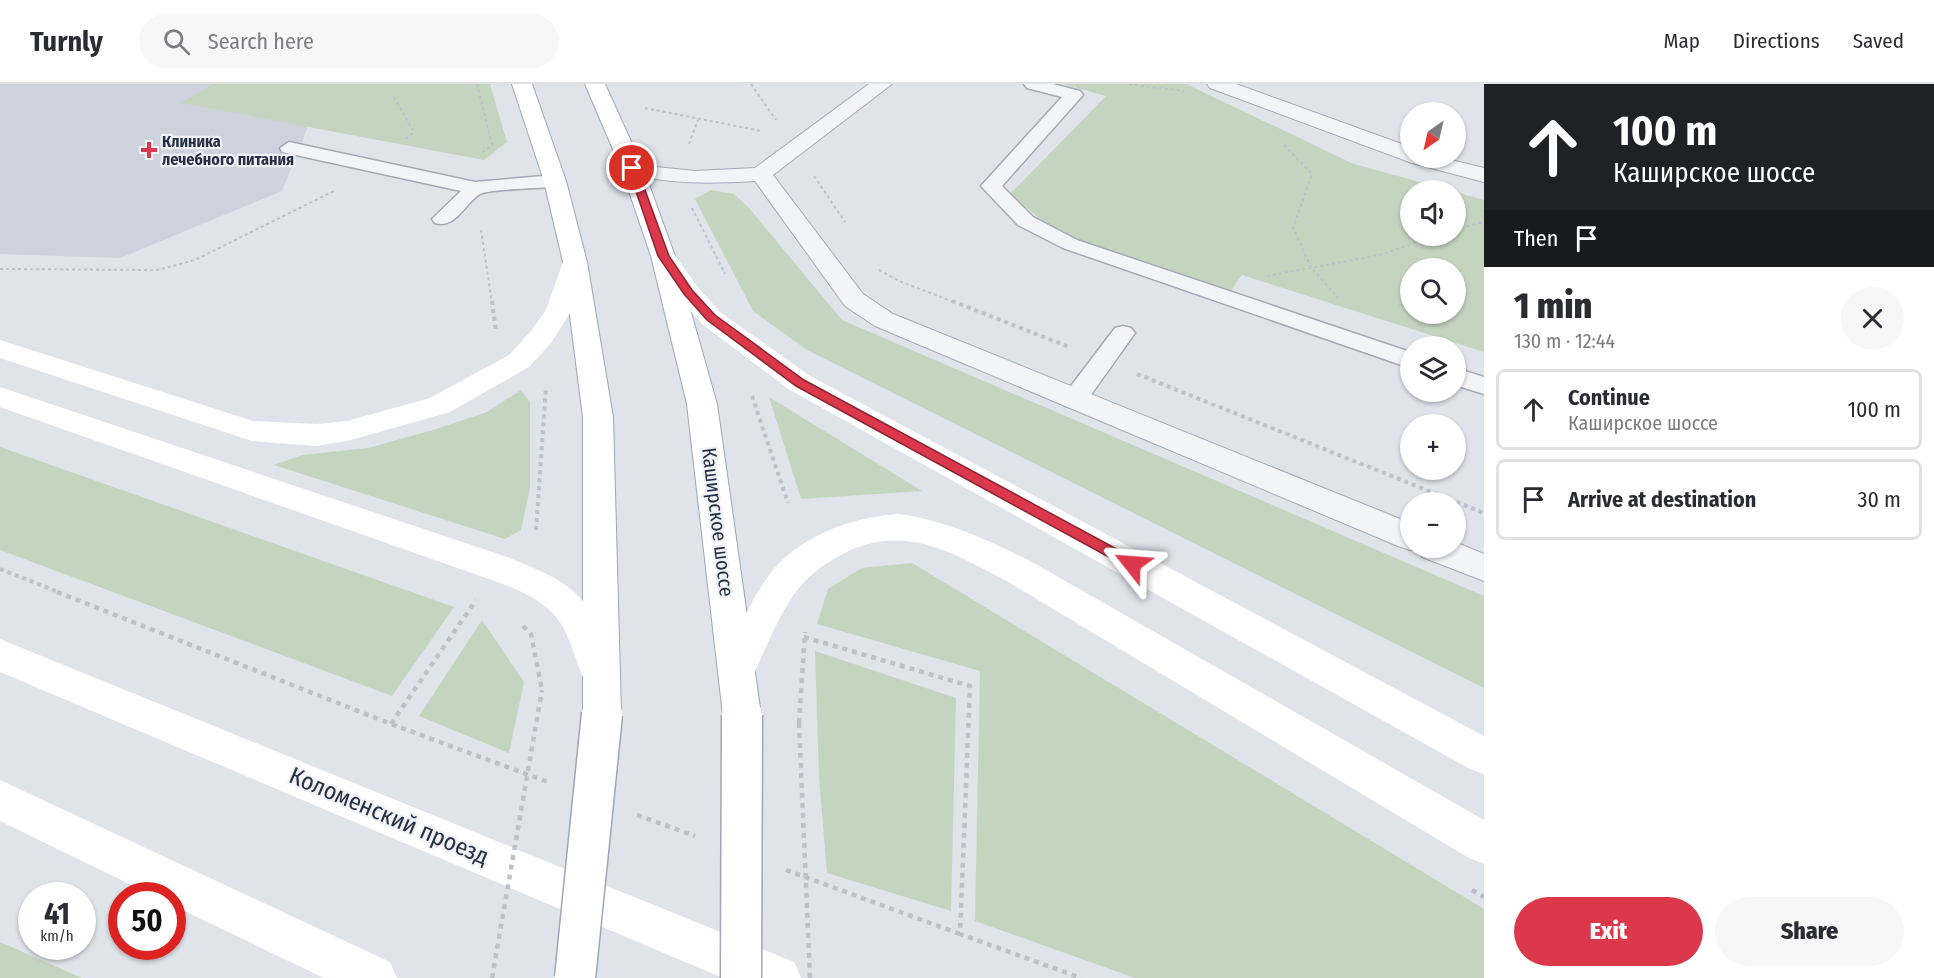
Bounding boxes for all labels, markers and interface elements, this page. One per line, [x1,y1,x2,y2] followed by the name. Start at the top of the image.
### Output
[139,14,559,68] search box
[30,25,103,58] text: Turnly
[160,25,193,58] icon: search
[208,28,314,55] text: Search here
[1663,28,1700,54] text: Map
[1733,28,1820,54] text: Directions
[1853,28,1904,54] text: Saved
[1400,102,1466,168] north arrow
[1400,102,1466,558] map controls
[1613,106,1717,156] text: 100 m
[1514,108,1592,186] icon: ahead
[162,132,294,169] place label: Клиника лечебного питания
[140,141,158,159] marker: Клиника лечебного питания
[606,142,657,193] pin
[615,151,648,184] icon: arrive
[1613,157,1815,189] text: Каширское шоссе
[1400,180,1466,246] button: sound
[1570,222,1603,255] icon: arrive
[1514,225,1558,252] text: Then
[1400,258,1466,324] button: search
[1514,284,1592,328] text: 1 min
[1841,287,1904,350] button: close
[1514,329,1615,353] text: 130 m · 12:44
[1400,336,1466,402] button: layers
[1568,384,1650,411] text: Continue
[1517,393,1550,426] icon: ahead
[1847,396,1901,423] text: 100 m
[1568,411,1718,435] text: Каширское шоссе
[1400,414,1466,480] button: +
[697,446,739,598] street label: Каширское шоссе
[1517,483,1550,516] icon: arrive
[1568,486,1756,513] text: Arrive at destination
[1858,486,1901,513] text: 30 m
[1400,492,1466,558] button: −
[1100,532,1164,596] position arrow
[285,761,493,871] street label: Коломенский проезд
[108,882,186,960] speed limit sign: 50
[44,896,70,932] text: 41
[1514,897,1703,966] button: Exit
[1715,897,1904,966] button: Share
[40,927,74,945] text: km/h

